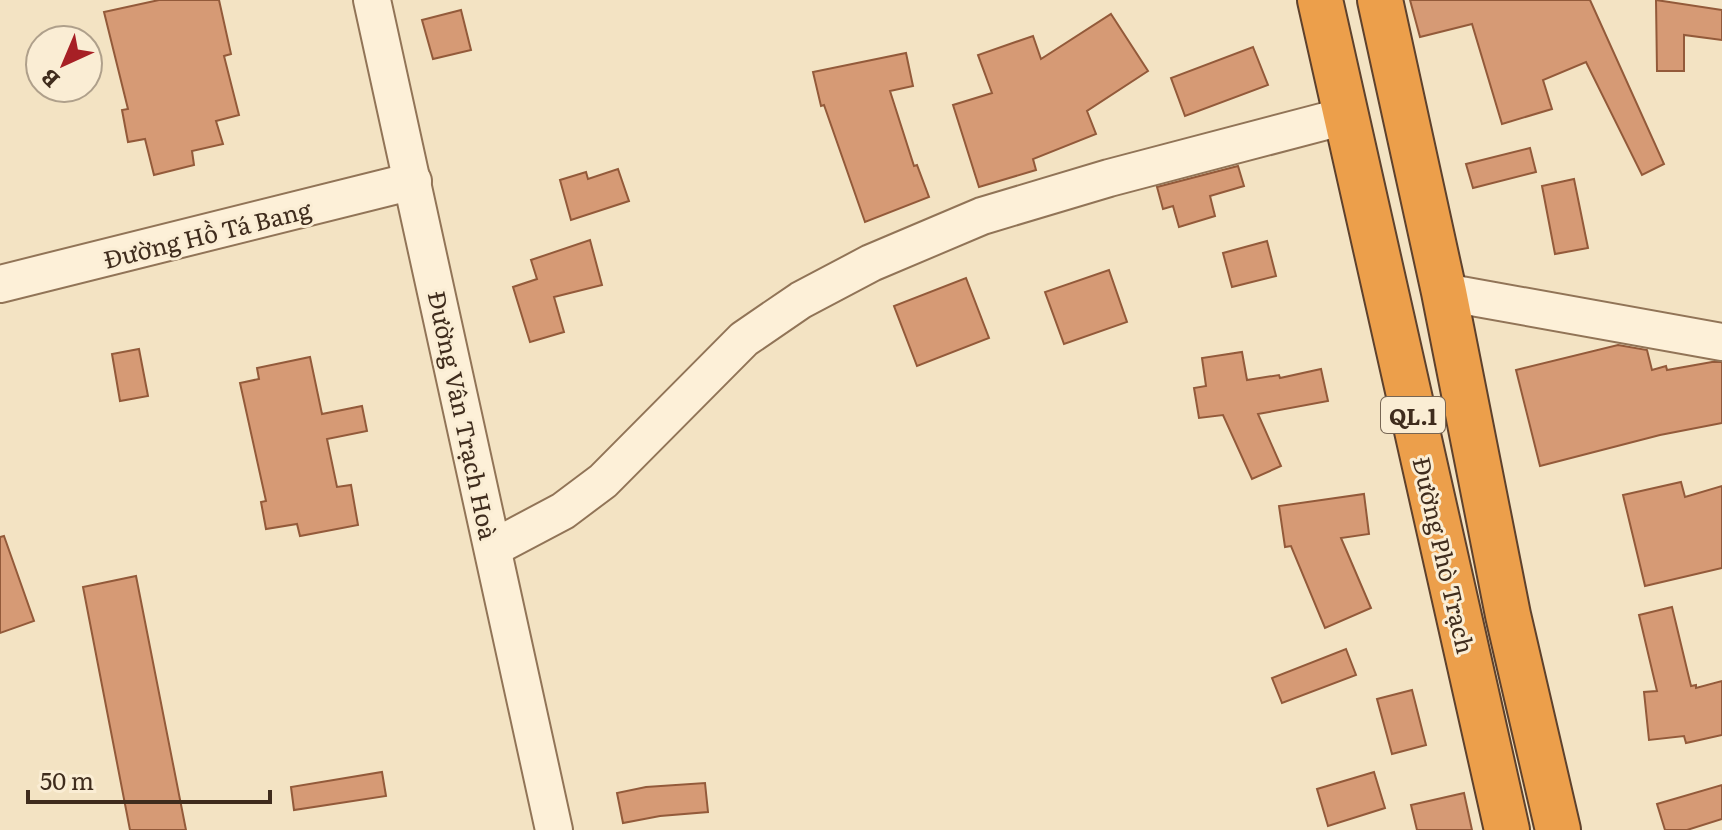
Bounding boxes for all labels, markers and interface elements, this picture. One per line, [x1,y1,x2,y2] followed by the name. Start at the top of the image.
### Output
[24,24,104,104] north arrow
[32,62,66,97] text: B
[99,190,315,276] street label: Đường Hồ Tá Bang
[421,287,507,543] street label: Đường Vân Trạch Hoà
[1381,397,1445,433] road number: QL.1
[1405,453,1485,657] street label: Đường Phò Trạch
[28,754,270,804] scale bar
[40,762,94,797] text: 50 m

